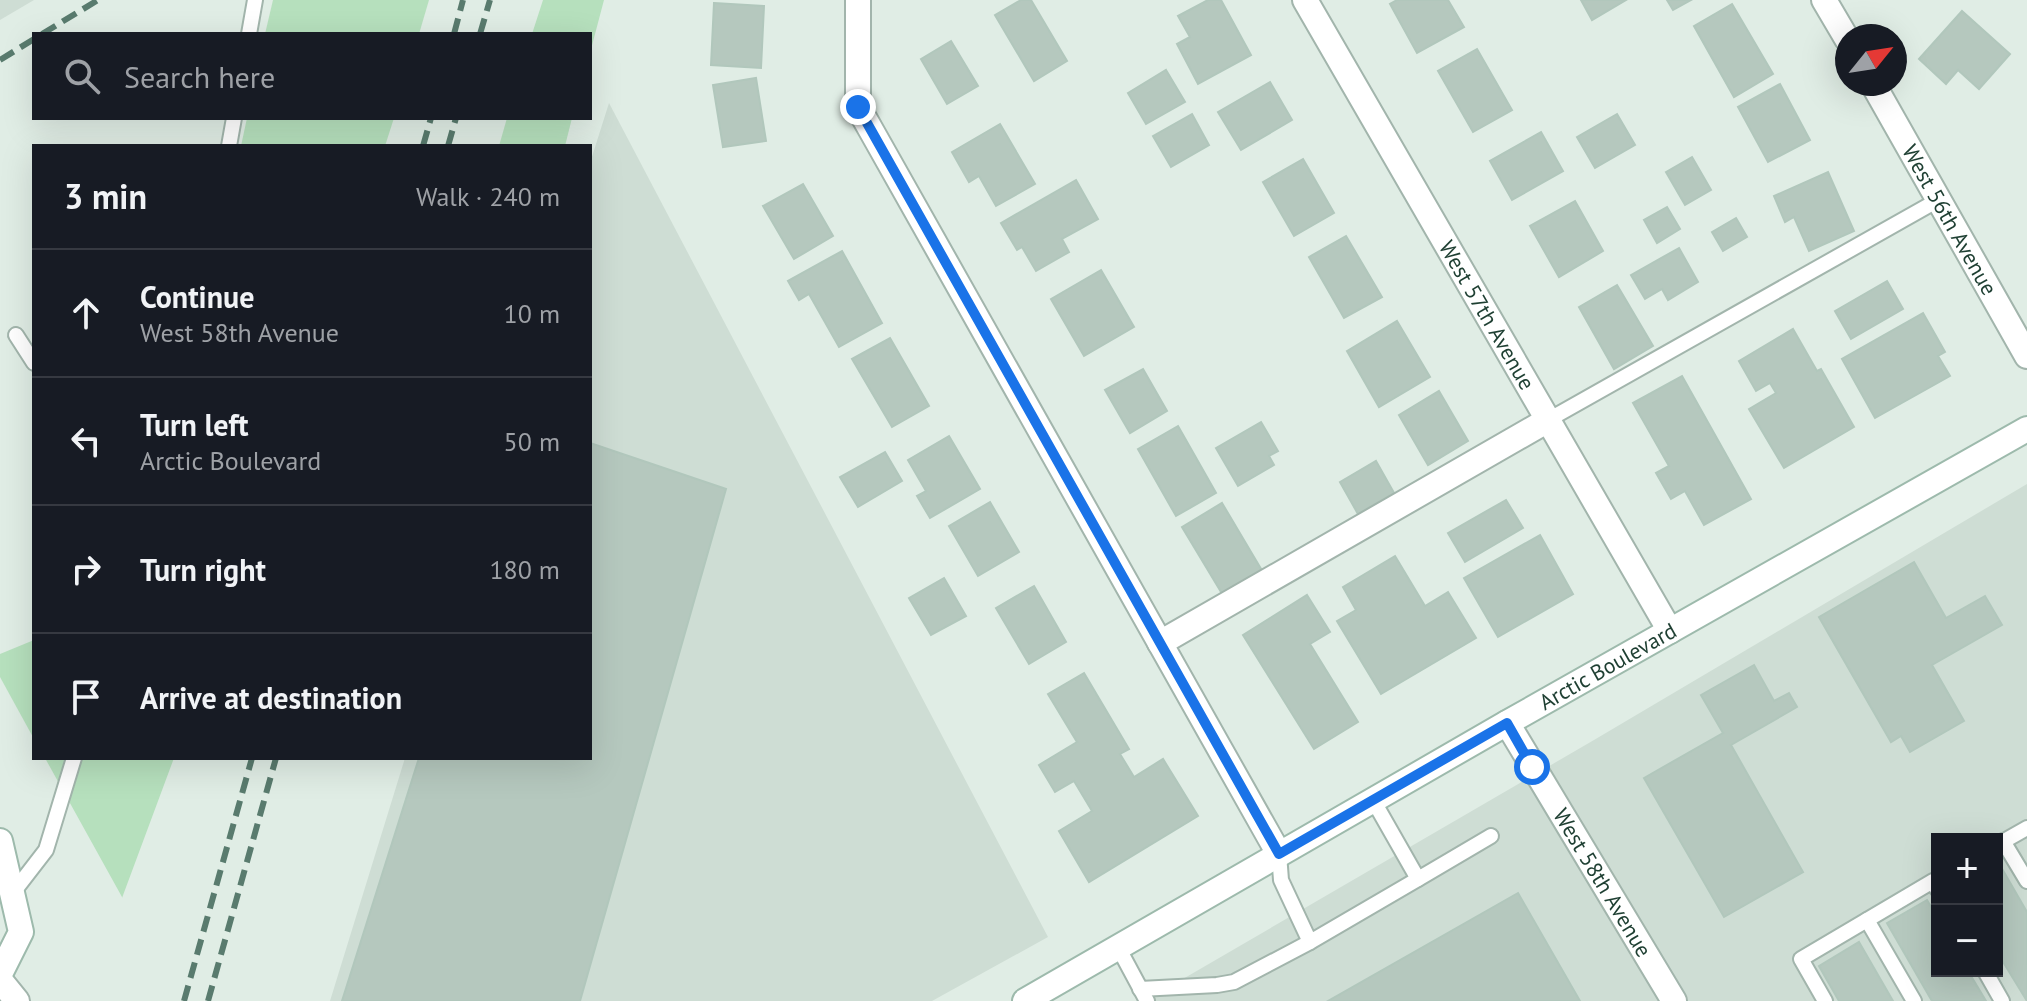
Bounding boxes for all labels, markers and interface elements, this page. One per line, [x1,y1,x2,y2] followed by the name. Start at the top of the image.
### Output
[1835,24,1907,96] north arrow
[32,32,592,120] search box
[60,54,104,98] icon: search
[124,57,275,96] text: Search here
[840,89,876,125] route end
[1896,140,2004,300] street label: West 56th Avenue
[64,174,147,218] text: 3 min
[416,180,560,213] text: Walk · 240 m
[1433,235,1541,395] street label: West 57th Avenue
[140,277,254,316] text: Continue
[64,291,108,335] icon: ahead
[504,297,560,330] text: 10 m
[140,316,339,349] text: West 58th Avenue
[140,405,248,444] text: Turn left
[64,419,108,463] icon: left
[504,425,560,458] text: 50 m
[140,444,321,477] text: Arctic Boulevard
[64,547,108,591] icon: right
[140,550,266,589] text: Turn right
[489,553,560,586] text: 180 m
[1534,616,1681,716] street label: Arctic Boulevard
[64,675,108,719] icon: arrive
[140,678,402,717] text: Arrive at destination
[1514,749,1550,785] route start
[1547,803,1658,962] street label: West 58th Avenue
[1931,833,2003,977] map controls
[1931,833,2003,905] button: +
[1931,905,2003,977] button: −

